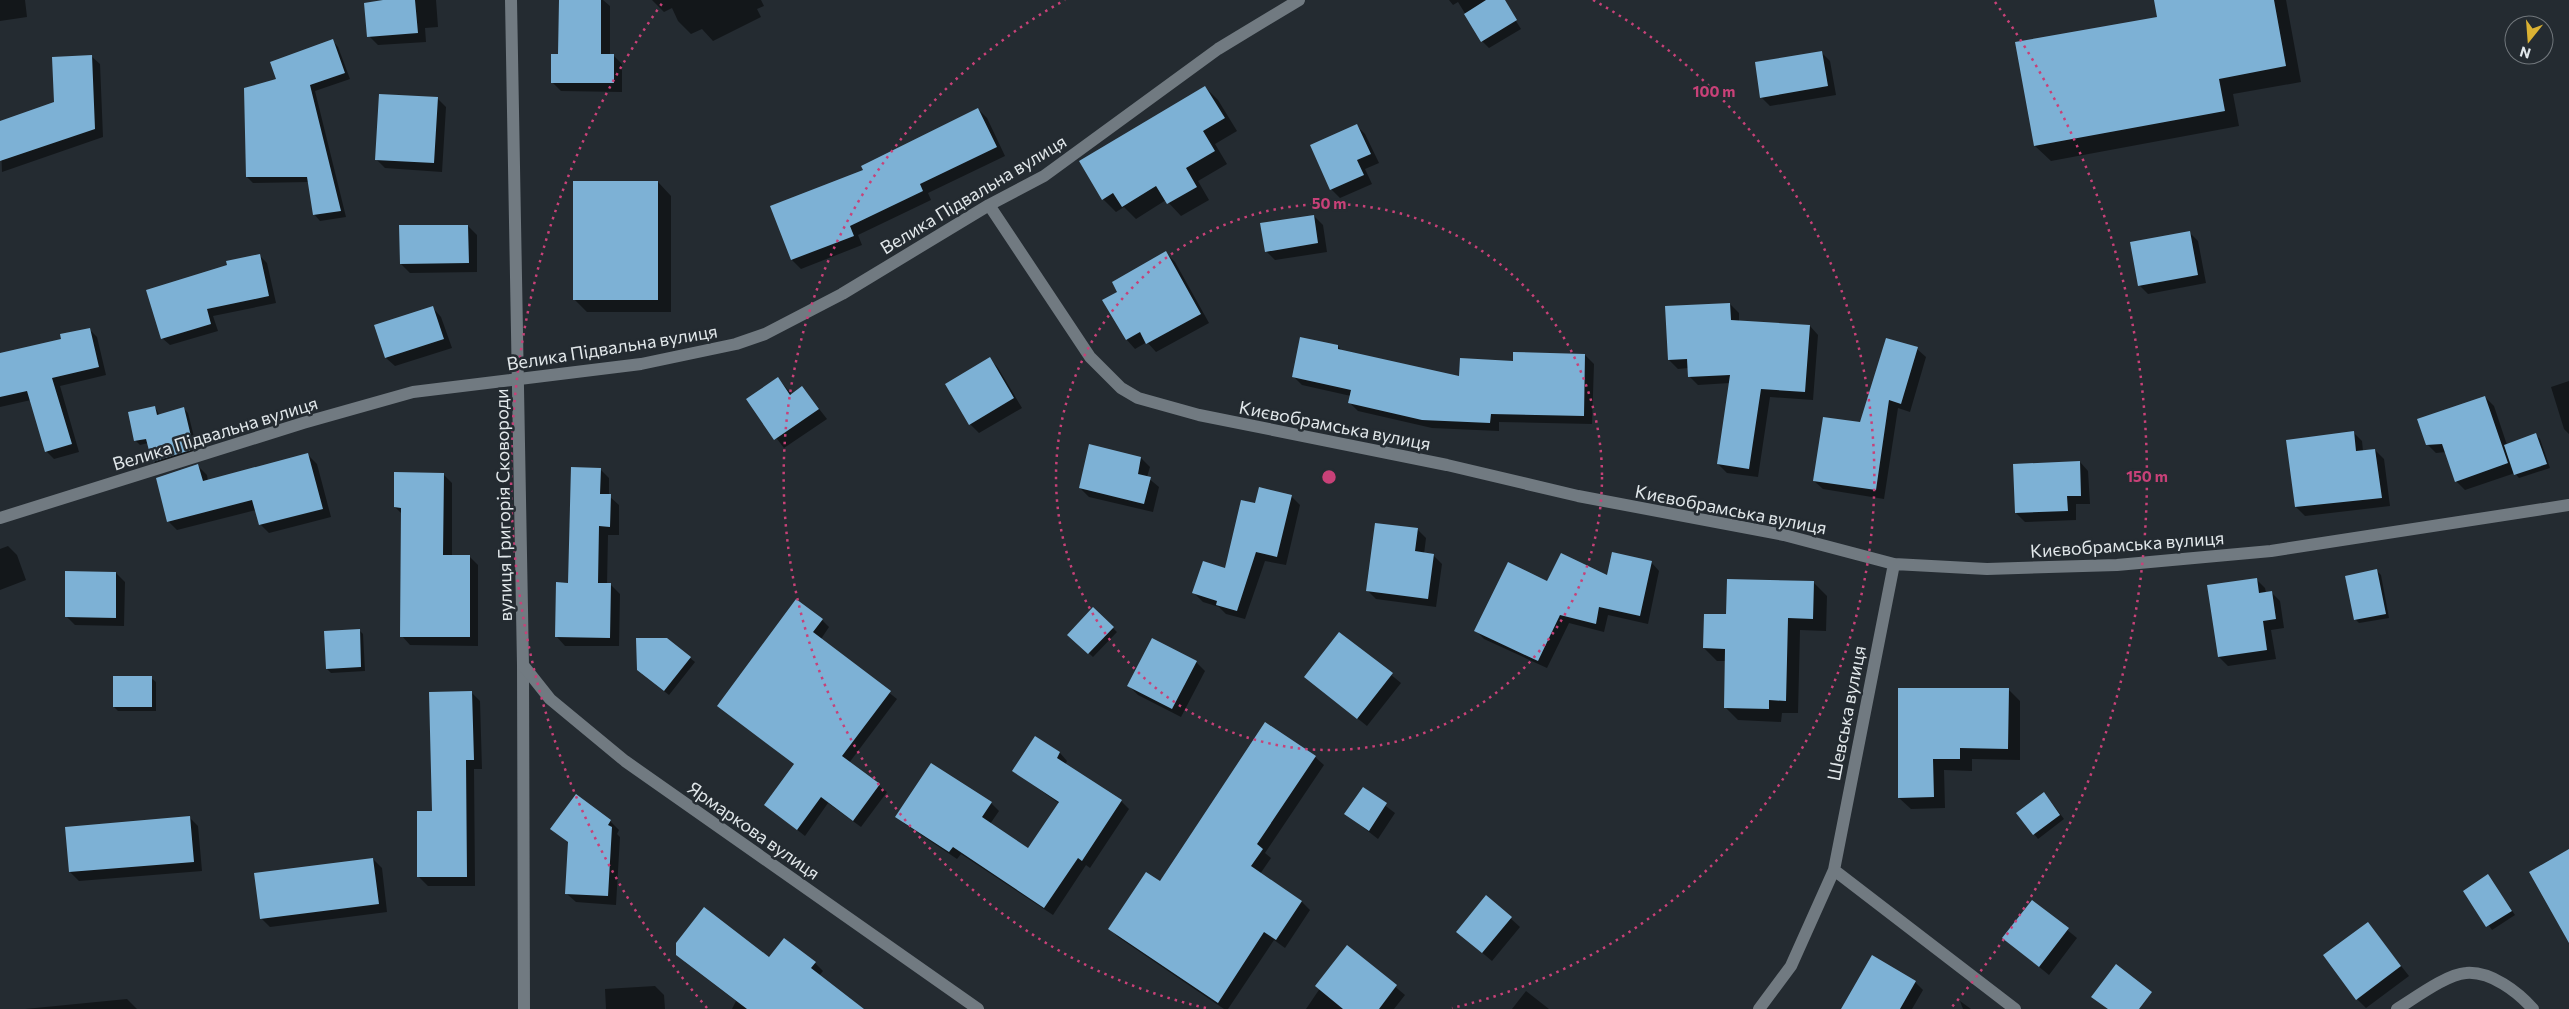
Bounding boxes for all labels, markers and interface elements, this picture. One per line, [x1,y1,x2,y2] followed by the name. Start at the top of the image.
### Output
[2504,15,2554,65] north arrow
[2518,43,2533,63] text: N
[1693,82,1735,100] text: 100 m
[876,130,1070,258] street label: Велика Підвальна вулиця
[1312,194,1346,212] text: 50 m
[505,319,719,375] street label: Велика Підвальна вулиця
[490,388,516,622] street label: вулиця Григорія Сковороди
[110,391,320,475] street label: Велика Підвальна вулиця
[1237,396,1433,454] street label: Києвобрамська вулиця
[2126,467,2168,485] text: 150 m
[1320,468,1338,486] centre of rings
[1633,480,1829,538] street label: Києвобрамська вулиця
[2029,526,2225,562] street label: Києвобрамська вулиця
[1822,644,1870,782] street label: Шевська вулиця
[684,776,824,884] street label: Ярмаркова вулиця

